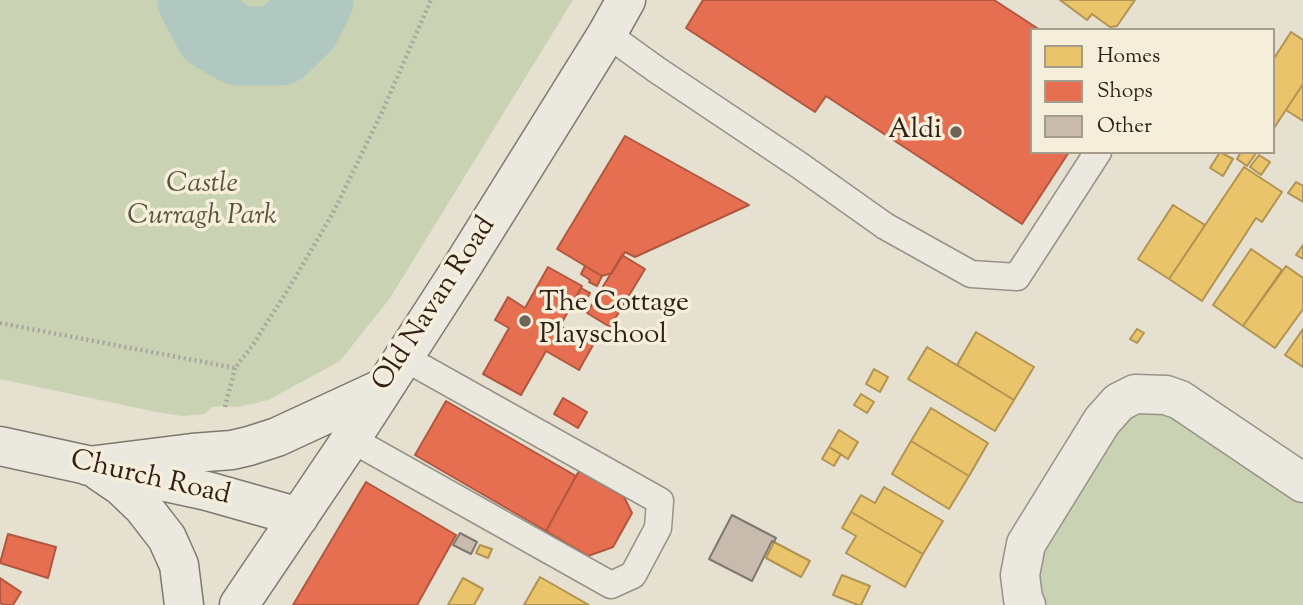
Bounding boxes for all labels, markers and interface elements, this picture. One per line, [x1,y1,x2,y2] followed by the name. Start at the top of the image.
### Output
[1030,28,1275,154] legend
[1097,42,1160,72] text: Homes
[1097,77,1153,107] text: Shops
[1097,112,1152,142] text: Other
[888,115,942,149] place label: Aldi
[948,124,964,140] marker: Aldi
[127,169,277,235] park label: Castle Curragh Park
[367,212,505,398] street label: Old Navan Road
[539,288,689,354] place label: The Cottage Playschool
[517,313,533,329] marker: The Cottage Playschool
[67,445,233,515] street label: Church Road

